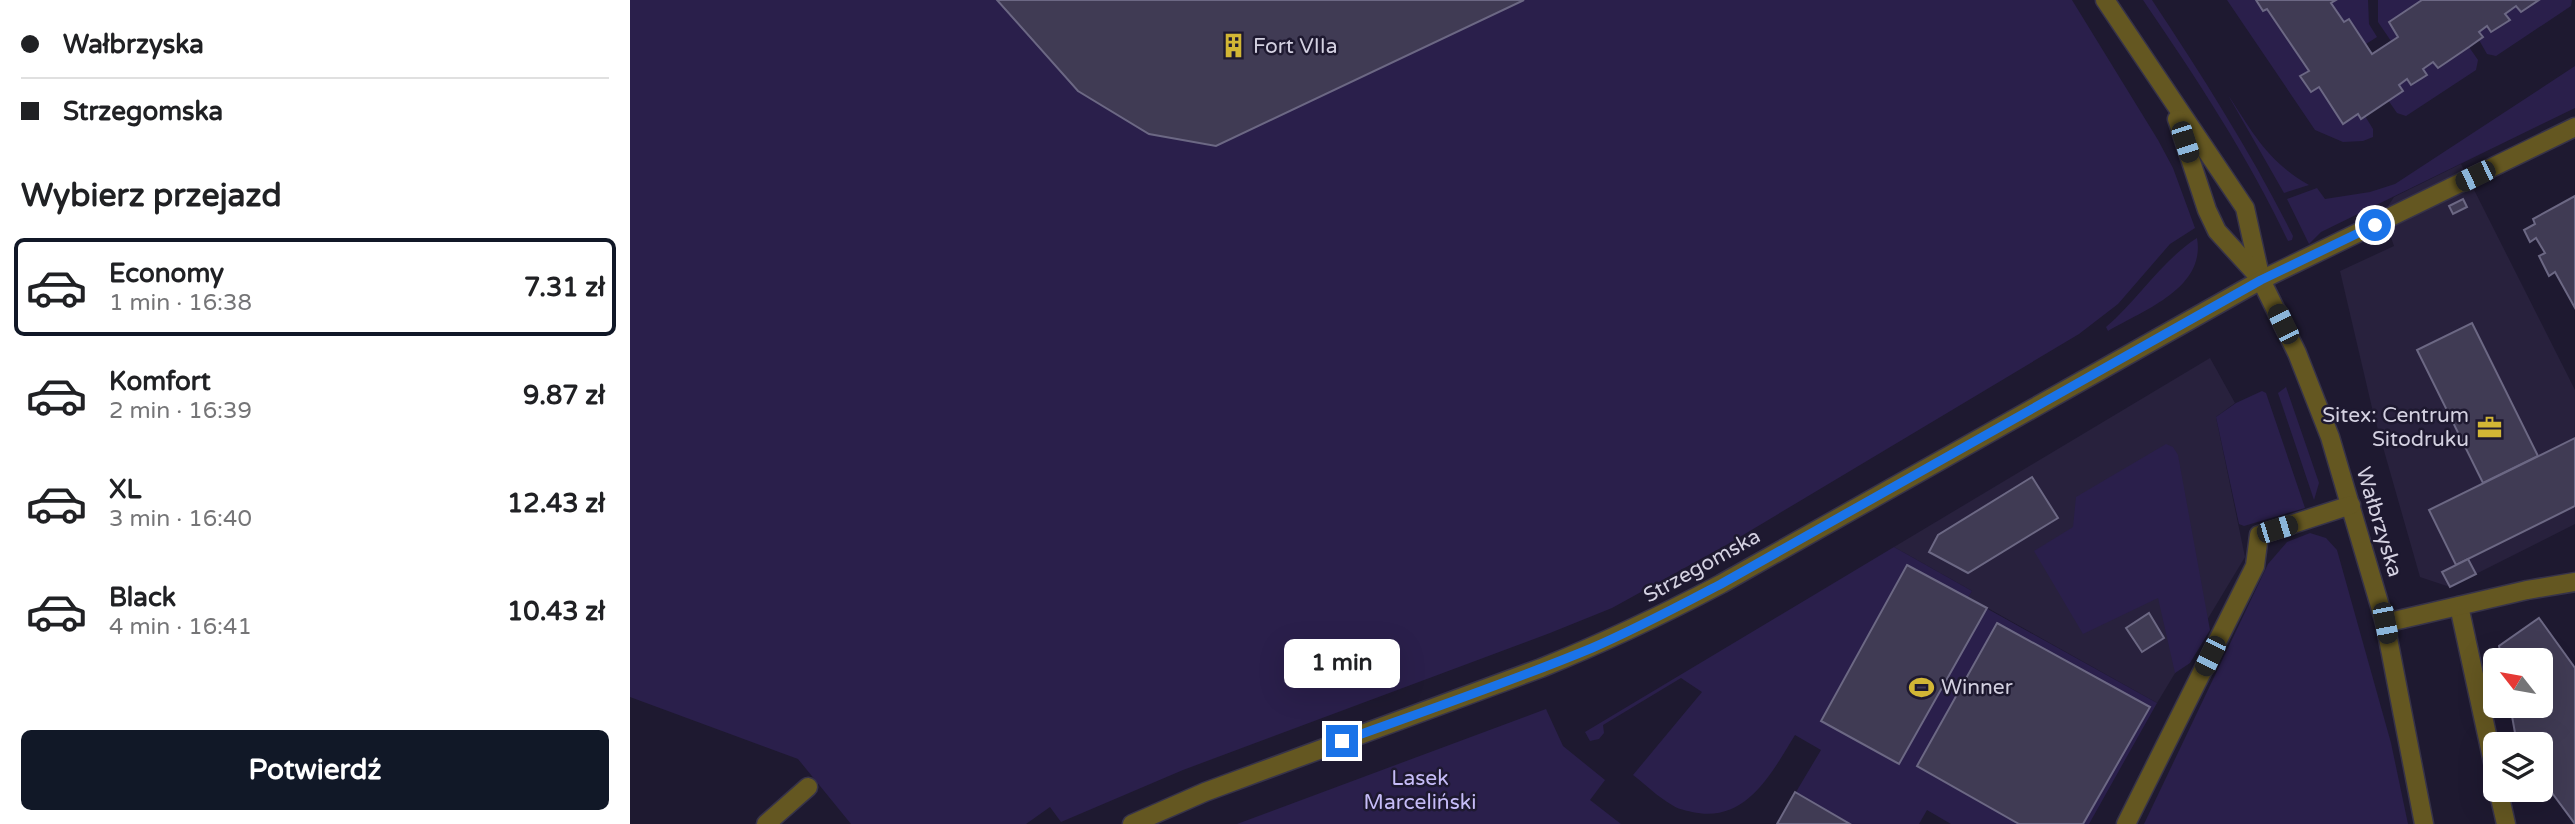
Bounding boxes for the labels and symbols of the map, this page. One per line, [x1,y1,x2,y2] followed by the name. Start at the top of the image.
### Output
[1219,32,1247,60] building icon: Fort VIIa
[1253,34,1338,59] place label: Fort VIIa
[2169,119,2202,165] car
[2452,157,2499,195] car
[2359,209,2391,241] route start
[2265,301,2302,347] car
[2322,403,2469,452] place label: Sitex: Centrum Sitodruku
[2475,413,2503,441] office icon: Sitex: Centrum Sitodruku
[2350,464,2408,580] street label: Wałbrzyska
[2254,513,2301,545] car
[1639,524,1765,608] street label: Strzegomska
[2371,600,2400,646] car
[2192,633,2229,679] car
[1284,640,1400,688] callout: 1 min
[2483,648,2553,718] north arrow
[1907,673,1935,701] sports icon: Winner
[1941,675,2013,700] place label: Winner
[1326,725,1358,757] route end
[1364,766,1476,815] park label: Lasek Marceliński

